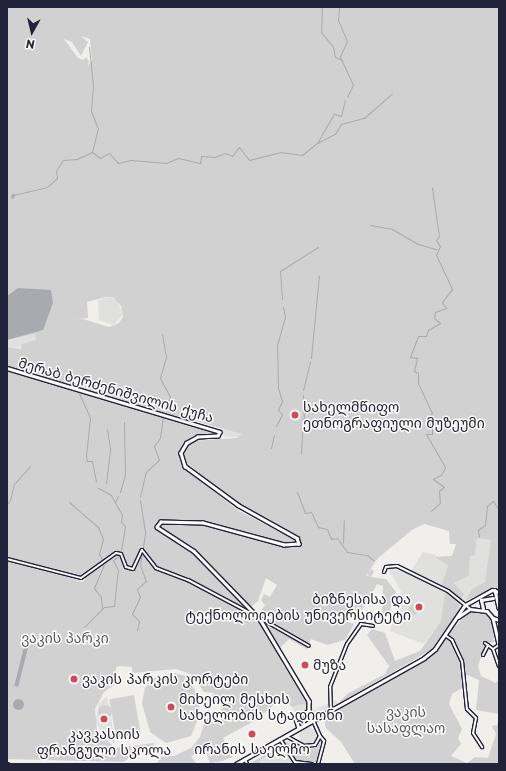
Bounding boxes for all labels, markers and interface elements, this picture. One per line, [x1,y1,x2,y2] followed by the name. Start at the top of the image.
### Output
[12,12,52,52] north arrow
[25,35,36,53] text: N
[17,354,215,426] street label: მერაბ ბერძენიშვილის ქუჩა
[303,399,485,432] place label: სახელმწიფო ეთნოგრაფიული მუზეუმი
[290,410,300,420] marker: სახელმწიფო ეთნოგრაფიული მუზეუმი
[185,591,411,624] place label: ბიზნესისა და ტექნოლოიების უნივერსიტეტი
[414,602,424,612] marker: ბიზნესისა და ტექნოლოიების უნივერსიტეტი
[21,630,109,646] park label: ვაკის პარკი
[313,657,346,673] place label: მუზა
[300,660,310,670] marker: მუზა
[82,671,248,687] place label: ვაკის პარკის კორტები
[69,674,79,684] marker: ვაკის პარკის კორტები
[179,691,343,724] place label: მიხეილ მესხის სახელობის სტადიონი
[166,702,176,712] marker: მიხეილ მესხის სახელობის სტადიონი
[367,704,445,736] park label: ვაკის სასაფლაო
[99,714,109,724] marker: კავკასიის ფრანგული სკოლა
[37,726,171,758] place label: კავკასიის ფრანგული სკოლა
[247,729,257,739] marker: ირანის საელჩო
[194,741,310,757] place label: ირანის საელჩო

